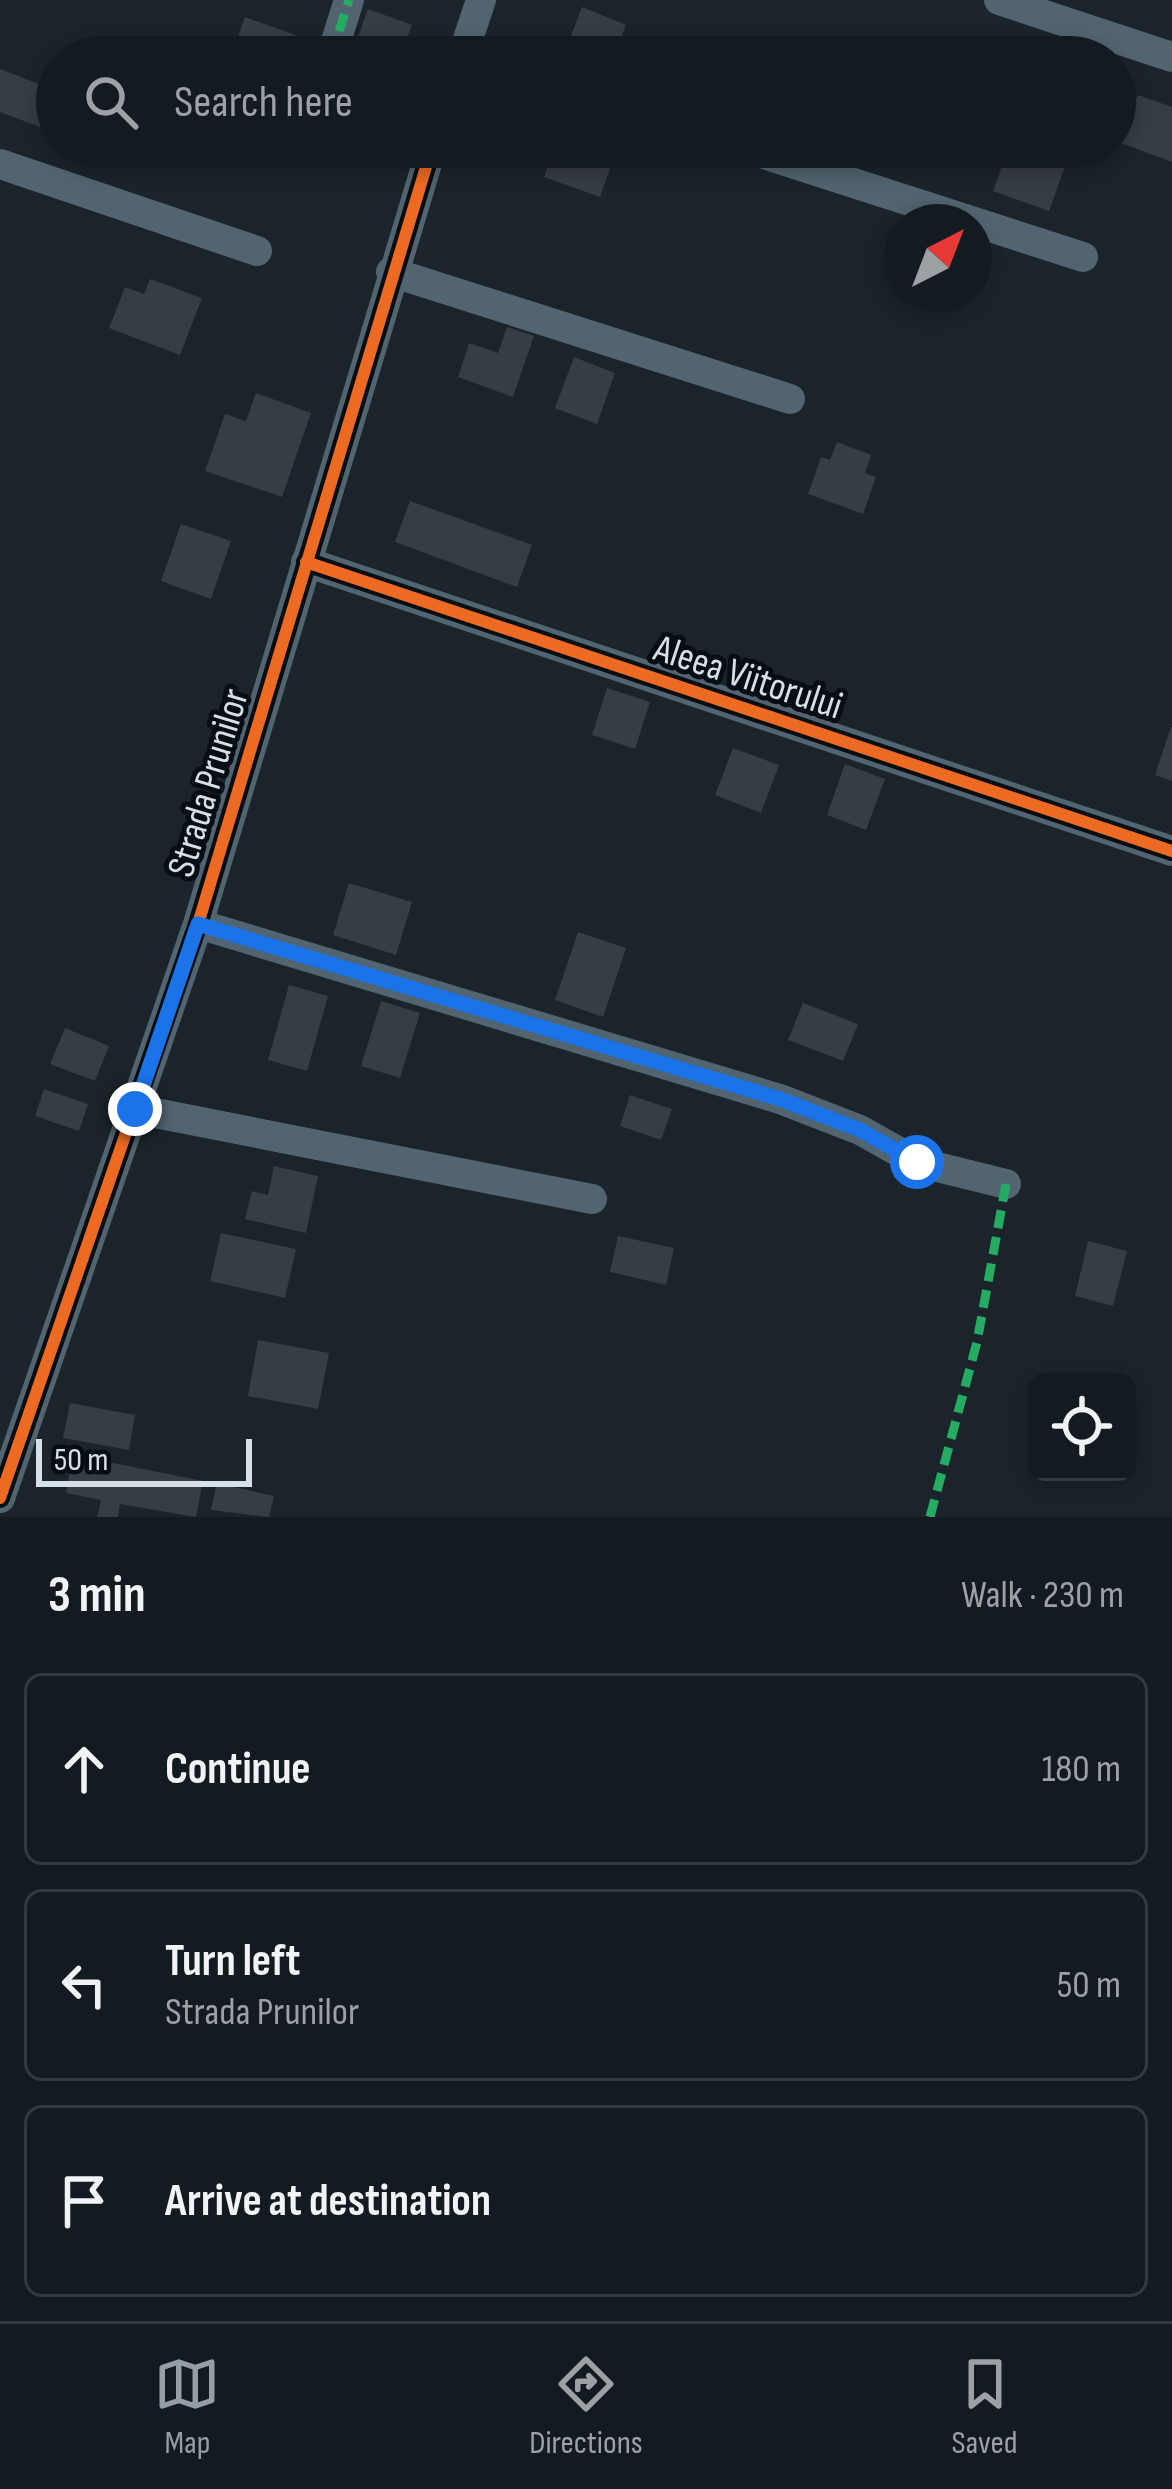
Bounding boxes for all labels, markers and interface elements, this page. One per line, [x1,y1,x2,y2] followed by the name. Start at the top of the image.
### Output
[36,36,1136,168] search box
[78,69,144,135] icon: search
[174,75,353,130] text: Search here
[884,204,992,312] north arrow
[647,625,848,731] street label: Aleea Viitorului
[158,683,260,883] street label: Strada Prunilor
[108,1082,162,1136] route end
[890,1135,944,1189] route start
[1028,1373,1136,1481] map controls
[1028,1373,1136,1481] button: locate
[36,1433,252,1486] scale bar
[54,1440,108,1480] text: 50 m
[48,1565,146,1626] text: 3 min
[961,1572,1124,1619] text: Walk · 230 m
[51,1736,117,1802] icon: ahead
[165,1742,311,1797] text: Continue
[1042,1746,1121,1793] text: 180 m
[165,1934,300,1989] text: Turn left
[51,1952,117,2018] icon: left
[1057,1962,1121,2009] text: 50 m
[165,1989,359,2036] text: Strada Prunilor
[51,2168,117,2234] icon: arrive
[165,2174,491,2229] text: Arrive at destination
[154,2351,220,2463] tab: Map
[529,2351,643,2463] tab: Directions
[951,2351,1018,2463] tab: Saved

